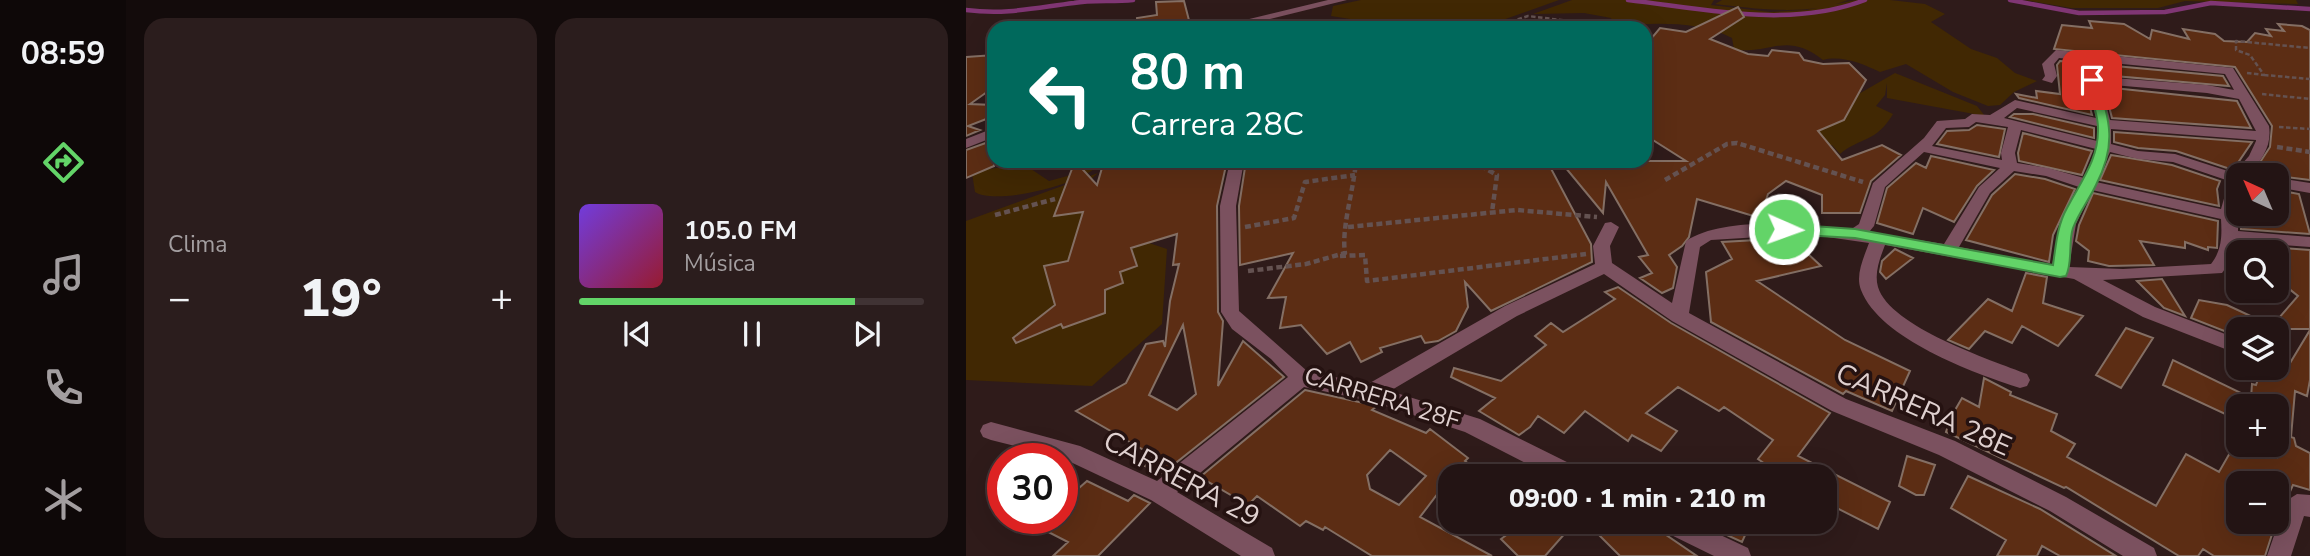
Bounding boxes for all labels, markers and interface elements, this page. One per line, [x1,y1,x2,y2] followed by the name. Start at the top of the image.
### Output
[21,32,105,75] text: 08:59
[1130,39,1245,106] text: 80 m
[1015,49,1106,140] icon: left
[2062,50,2122,110] pin
[2073,61,2111,99] icon: arrive
[1130,103,1304,146] text: Carrera 28C
[39,138,88,187] icon: directions
[2226,163,2289,226] north arrow
[2226,163,2289,534] map controls
[1747,192,1821,266] position arrow
[684,213,797,248] text: 105.0 FM
[168,229,228,260] text: Clima
[2226,240,2289,303] button: search
[684,248,756,279] text: Música
[39,250,88,299] icon: music
[299,263,382,334] text: 19°
[168,273,191,324] text: −
[490,273,513,324] text: +
[618,315,656,353] icon: previous
[733,315,771,353] icon: pause
[848,315,886,353] icon: next
[2226,317,2289,380] button: layers
[1830,354,2017,466] street label: CARRERA 28E
[1300,359,1464,437] street label: CARRERA 28F
[39,363,88,412] icon: phone
[2226,394,2289,457] button: +
[1097,422,1266,536] street label: CARRERA 29
[987,443,1078,534] speed limit sign: 30
[2226,471,2289,534] button: −
[39,475,88,524] icon: climate
[1509,481,1766,516] text: 09:00 · 1 min · 210 m

